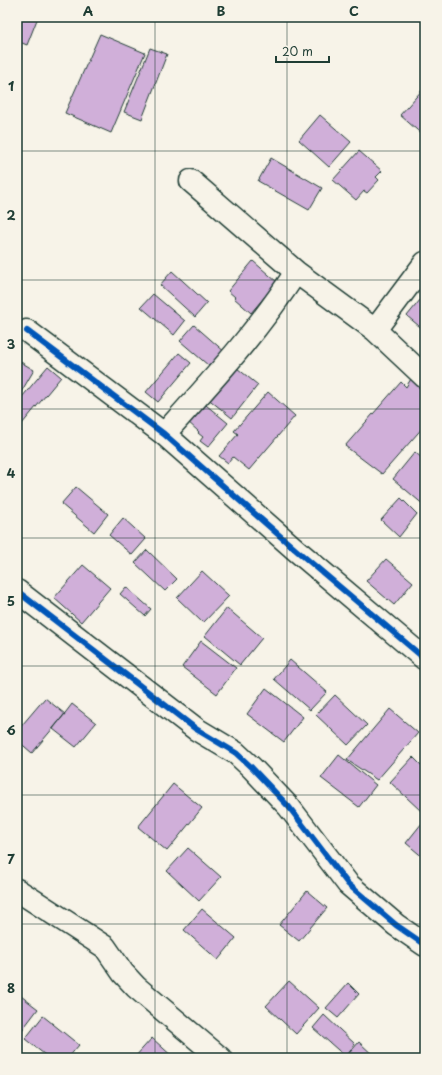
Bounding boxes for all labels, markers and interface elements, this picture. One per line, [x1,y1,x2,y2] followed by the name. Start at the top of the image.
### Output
[83,1,93,20] text: A
[217,1,226,20] text: B
[349,1,359,20] text: C
[276,38,329,64] scale bar
[282,42,313,60] text: 20 m
[8,76,14,95] text: 1
[6,205,16,224] text: 2
[7,334,16,353] text: 3
[7,463,16,482] text: 4
[7,591,15,610] text: 5
[6,720,16,739] text: 6
[7,849,15,868] text: 7
[7,978,15,997] text: 8

